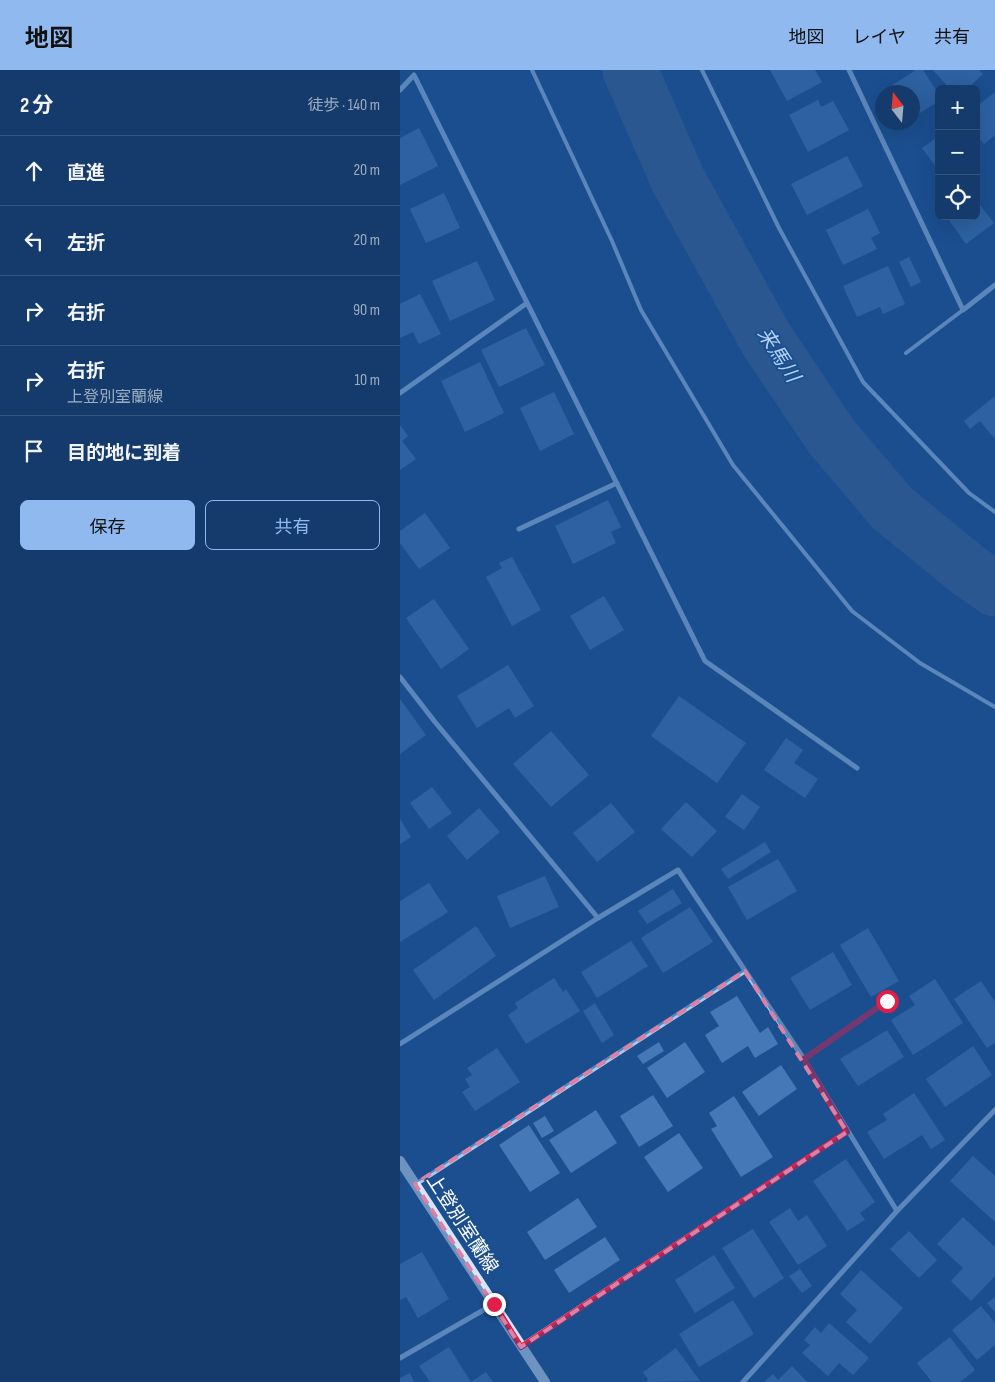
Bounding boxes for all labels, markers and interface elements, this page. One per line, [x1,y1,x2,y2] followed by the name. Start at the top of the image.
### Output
[25,24,73,53] text: 地図
[789,27,825,48] text: 地図
[853,27,906,48] text: レイヤ
[934,27,970,48] text: 共有
[875,85,920,130] north arrow
[935,85,980,220] map controls
[935,85,980,130] button: +
[20,93,53,118] text: 2 分
[307,96,380,115] text: 徒歩 · 140 m
[935,130,980,175] button: −
[20,157,48,185] icon: ahead
[353,161,380,180] text: 20 m
[67,162,105,185] text: 直進
[935,175,980,220] button: locate
[20,227,48,255] icon: left
[353,231,380,250] text: 20 m
[67,232,105,255] text: 左折
[20,297,48,325] icon: right
[353,301,380,320] text: 90 m
[67,302,105,325] text: 右折
[752,323,805,388] water label: 来馬川
[67,360,105,383] text: 右折
[20,367,48,395] icon: right
[354,371,380,390] text: 10 m
[67,388,163,407] text: 上登別室蘭線
[20,437,48,465] icon: arrive
[67,442,181,465] text: 目的地に到着
[20,500,195,550] button: 保存
[205,500,380,550] button: 共有
[876,990,899,1013] route start
[421,1170,503,1278] street label: 上登別室蘭線
[483,1293,506,1316] route end

